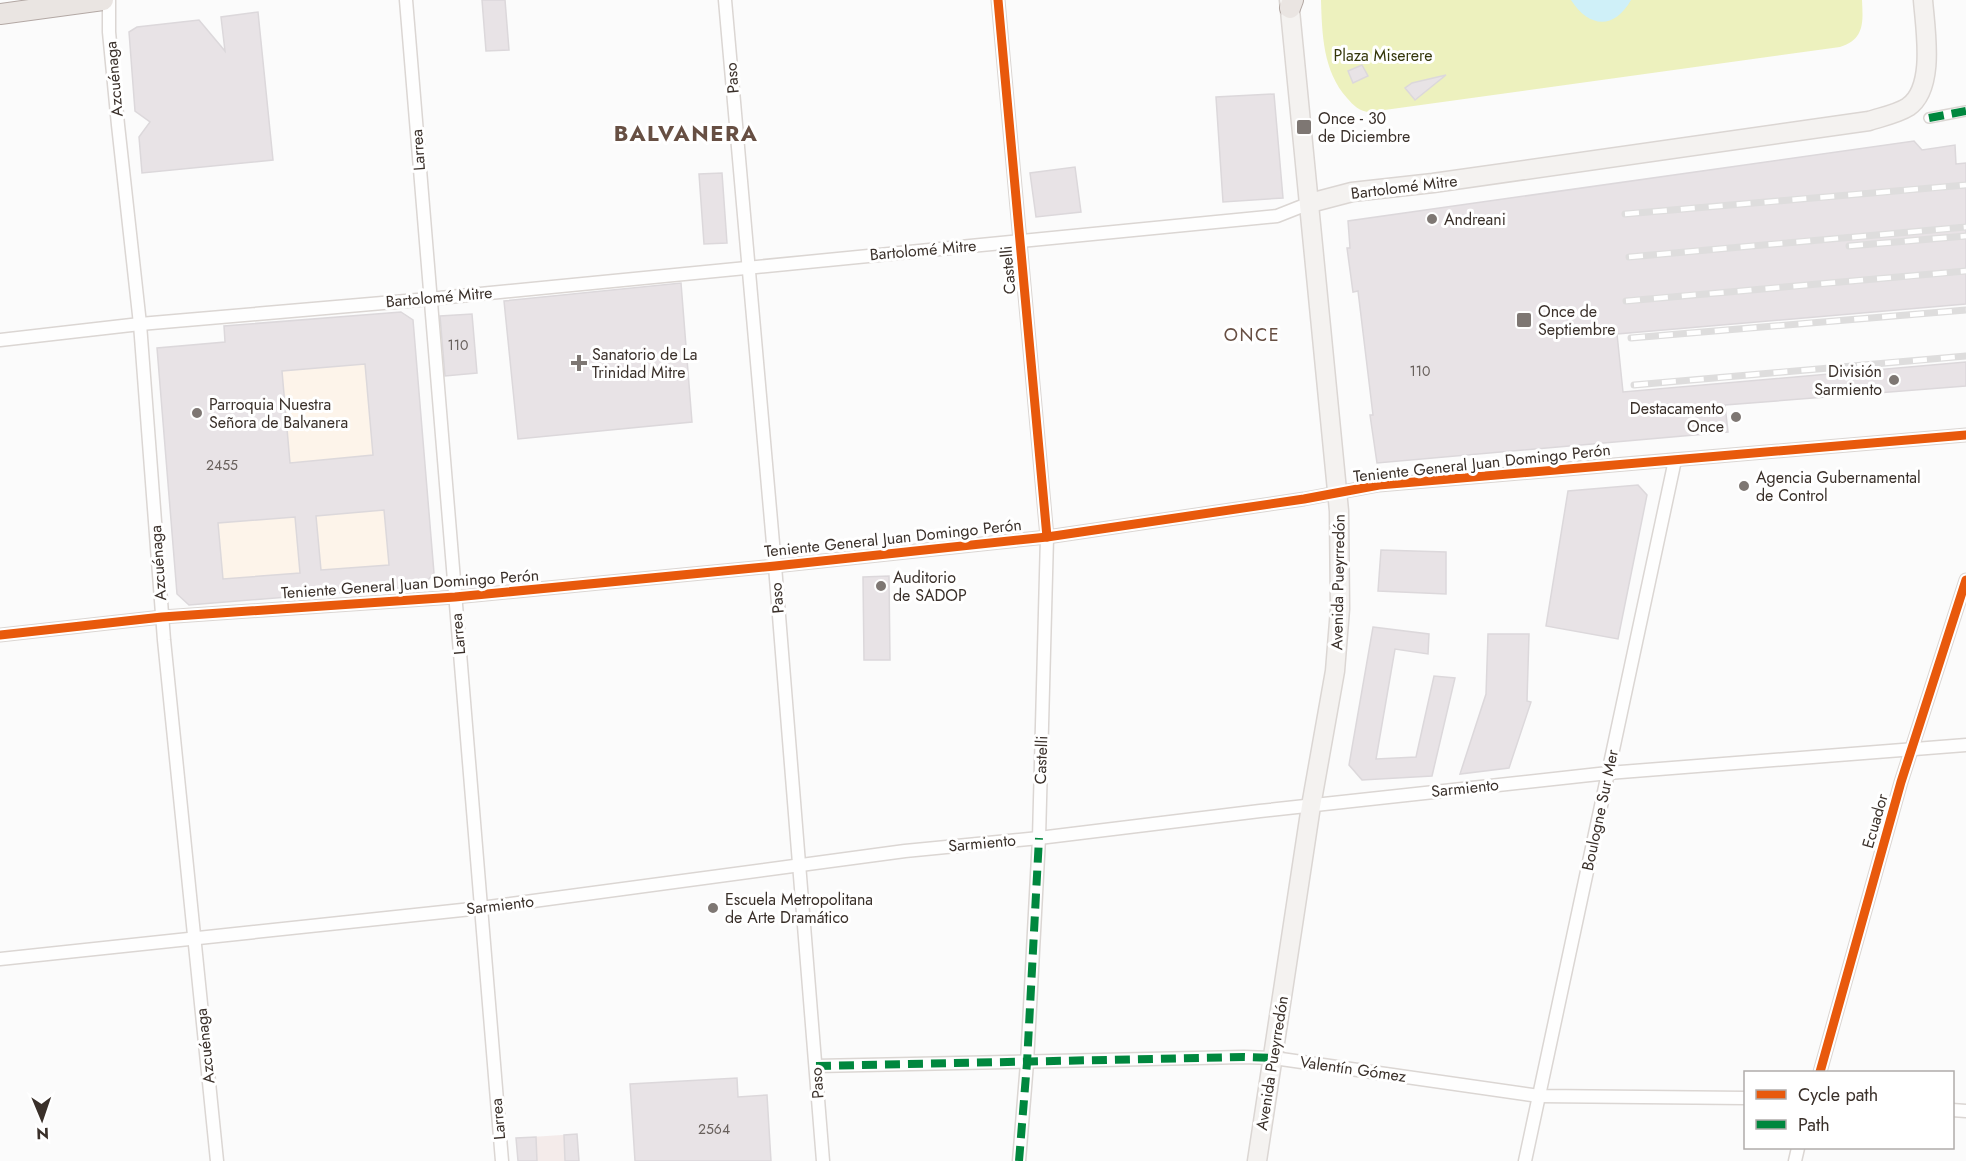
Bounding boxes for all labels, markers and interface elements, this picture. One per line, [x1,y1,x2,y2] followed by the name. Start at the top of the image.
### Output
[99,40,129,118] street label: Azcuénaga
[1334,44,1432,67] park label: Plaza Miserere
[719,61,745,95] street label: Paso
[1318,107,1410,148] place label: Once - 30 de Diciembre
[614,117,758,149] district label: BALVANERA
[1295,118,1313,136] marker: Once - 30 de Diciembre
[405,128,431,172] street label: Larrea
[1349,169,1459,205] street label: Bartolomé Mitre
[1444,208,1506,231] place label: Andreani
[1425,212,1439,226] marker: Andreani
[869,234,977,266] street label: Bartolomé Mitre
[994,245,1022,295] street label: Castelli
[385,281,493,313] street label: Bartolomé Mitre
[1538,300,1615,341] place label: Once de Septiembre
[1515,311,1533,329] marker: Once de Septiembre
[1224,322,1280,348] district label: ONCE
[448,335,469,355] house number: 110
[592,343,697,384] place label: Sanatorio de La Trinidad Mitre
[570,354,588,372] marker: Sanatorio de La Trinidad Mitre
[1814,360,1882,401] place label: División Sarmiento
[1410,361,1431,381] house number: 110
[1887,373,1901,387] marker: División Sarmiento
[209,393,348,434] place label: Parroquia Nuestra Señora de Balvanera
[1630,397,1724,438] place label: Destacamento Once
[190,406,204,420] marker: Parroquia Nuestra Señora de Balvanera
[1729,410,1743,424] marker: Destacamento Once
[1352,438,1612,488] street label: Teniente General Juan Domingo Perón
[206,455,238,475] house number: 2455
[1756,466,1921,507] place label: Agencia Gubernamental de Control
[1737,479,1751,493] marker: Agencia Gubernamental de Control
[763,513,1023,563] street label: Teniente General Juan Domingo Perón
[1325,514,1351,650] street label: Avenida Pueyrredón
[144,524,172,602] street label: Azcuénaga
[280,564,540,604] street label: Teniente General Juan Domingo Perón
[893,566,967,607] place label: Auditorio de SADOP
[874,579,888,593] marker: Auditorio de SADOP
[764,581,790,615] street label: Paso
[445,612,471,656] street label: Larrea
[1029,735,1053,785] street label: Castelli
[1576,747,1624,873] street label: Boulogne Sur Mer
[1430,773,1500,803] street label: Sarmiento
[1856,790,1894,851] street label: Ecuador
[947,829,1017,857] street label: Sarmiento
[725,888,873,929] place label: Escuela Metropolitana de Arte Dramático
[465,889,535,921] street label: Sarmiento
[706,901,720,915] marker: Escuela Metropolitana de Arte Dramático
[1250,994,1294,1132] street label: Avenida Pueyrredón
[190,1007,220,1085] street label: Azcuénaga
[1298,1050,1408,1088] street label: Valentín Gómez
[804,1066,830,1099] street label: Paso
[1744,1071,1954,1149] legend
[1798,1082,1878,1108] text: Cycle path
[12,1089,72,1149] north arrow
[485,1097,511,1141] street label: Larrea
[1798,1112,1830,1138] text: Path
[698,1119,730,1139] house number: 2564
[36,1122,49,1145] text: N

